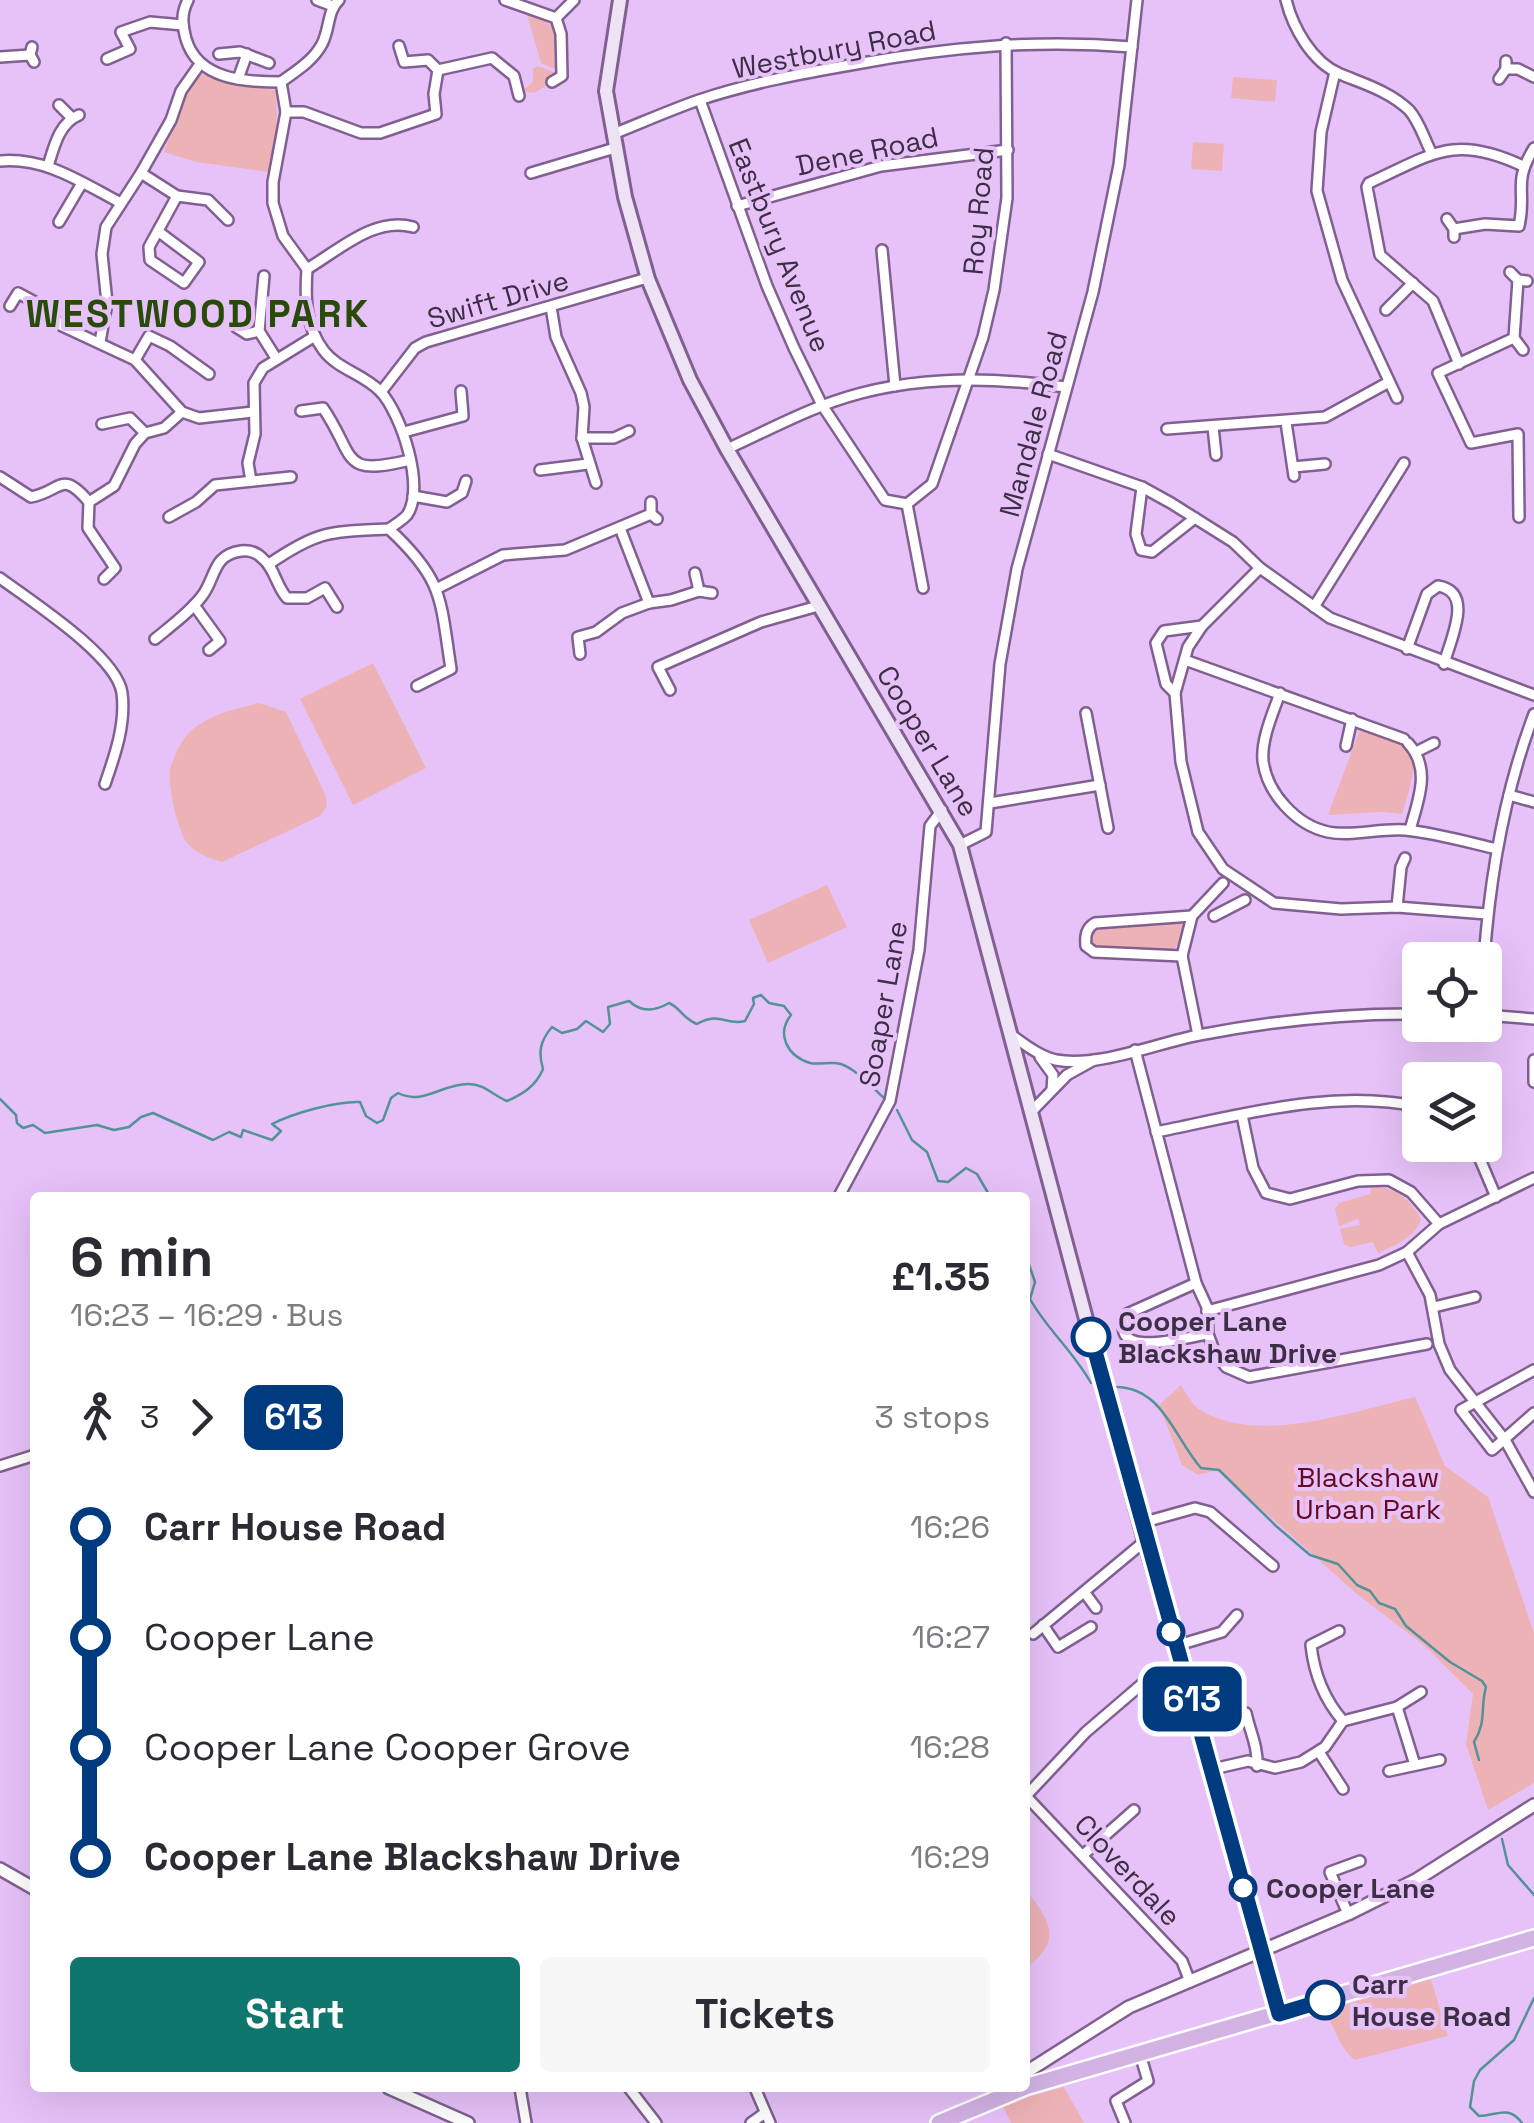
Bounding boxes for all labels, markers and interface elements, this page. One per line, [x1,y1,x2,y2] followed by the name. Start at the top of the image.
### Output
[729,12,939,86] street label: Westbury Road
[792,118,942,184] street label: Dene Road
[721,133,839,357] street label: Eastbury Avenue
[954,146,1002,276] street label: Roy Road
[423,262,573,336] street label: Swift Drive
[26,290,370,338] district label: WESTWOOD PARK
[991,327,1075,521] street label: Mandale Road
[869,659,987,823] street label: Cooper Lane
[851,918,915,1090] street label: Soaper Lane
[1402,942,1502,1162] map controls
[1402,942,1502,1042] button: locate
[1402,1062,1502,1162] button: layers
[70,1222,213,1292] text: 6 min
[891,1253,990,1301] text: £1.35
[70,1295,343,1335] text: 16:23 – 16:29 · Bus
[1118,1303,1337,1371] place label: Cooper Lane Blackshaw Drive
[1072,1318,1110,1356] marker: Cooper Lane Blackshaw Drive
[70,1390,125,1445] icon: walk
[174,1390,229,1445] icon: forward
[264,1395,323,1439] text: 613
[140,1397,159,1437] text: 3
[875,1397,990,1437] text: 3 stops
[1295,1459,1441,1527] park label: Blackshaw Urban Park
[144,1503,446,1551] text: Carr House Road
[910,1507,990,1547] text: 16:26
[144,1613,375,1661] text: Cooper Lane
[912,1617,990,1657] text: 16:27
[1158,1619,1184,1645] unlabelled marker
[1134,1666,1250,1732] line badge: 613
[1163,1677,1221,1721] text: 613
[144,1723,631,1771] text: Cooper Lane Cooper Grove
[910,1727,990,1767] text: 16:28
[1067,1806,1189,1934] street label: Cloverdale
[144,1833,681,1881] text: Cooper Lane Blackshaw Drive
[910,1837,990,1877] text: 16:29
[1266,1870,1435,1906] place label: Cooper Lane
[1230,1875,1256,1901] marker: Cooper Lane
[70,1957,520,2072] button: Start
[540,1957,990,2072] button: Tickets
[1352,1966,1511,2034] place label: Carr House Road
[1306,1981,1344,2019] marker: Carr House Road

